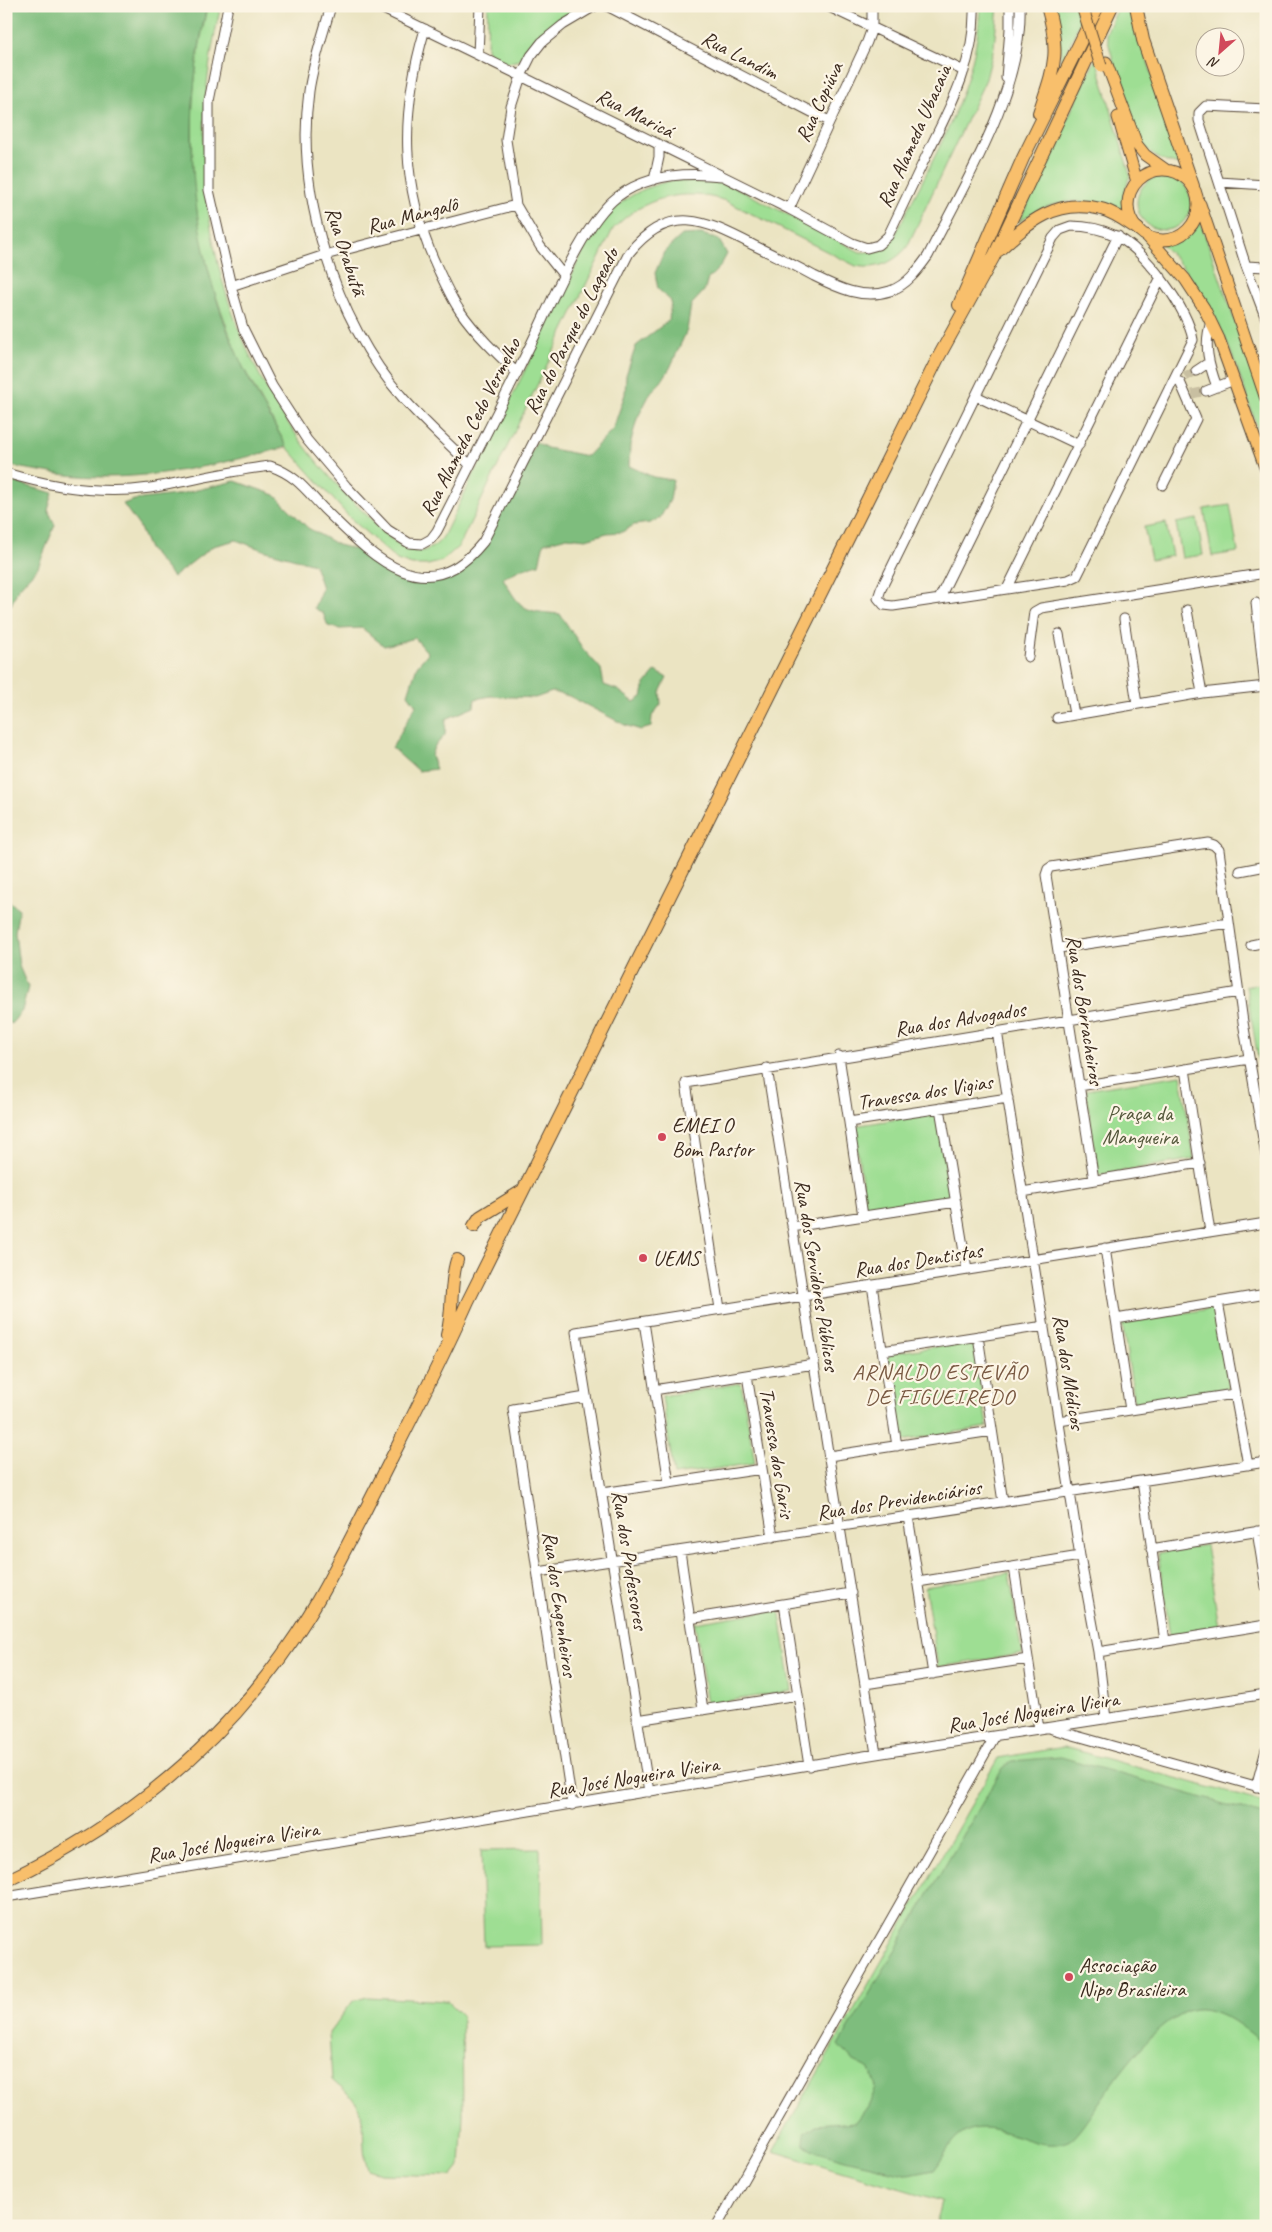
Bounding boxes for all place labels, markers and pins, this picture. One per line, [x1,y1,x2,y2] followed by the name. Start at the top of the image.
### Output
[672,1112,756,1162] place label: EMEI O Bom Pastor
[656,1131,668,1143] marker: EMEI O Bom Pastor
[653,1245,702,1271] place label: UEMS
[637,1252,649,1264] marker: UEMS
[1079,1952,1187,2002] place label: Associação Nipo Brasileira
[1063,1971,1075,1983] marker: Associação Nipo Brasileira

